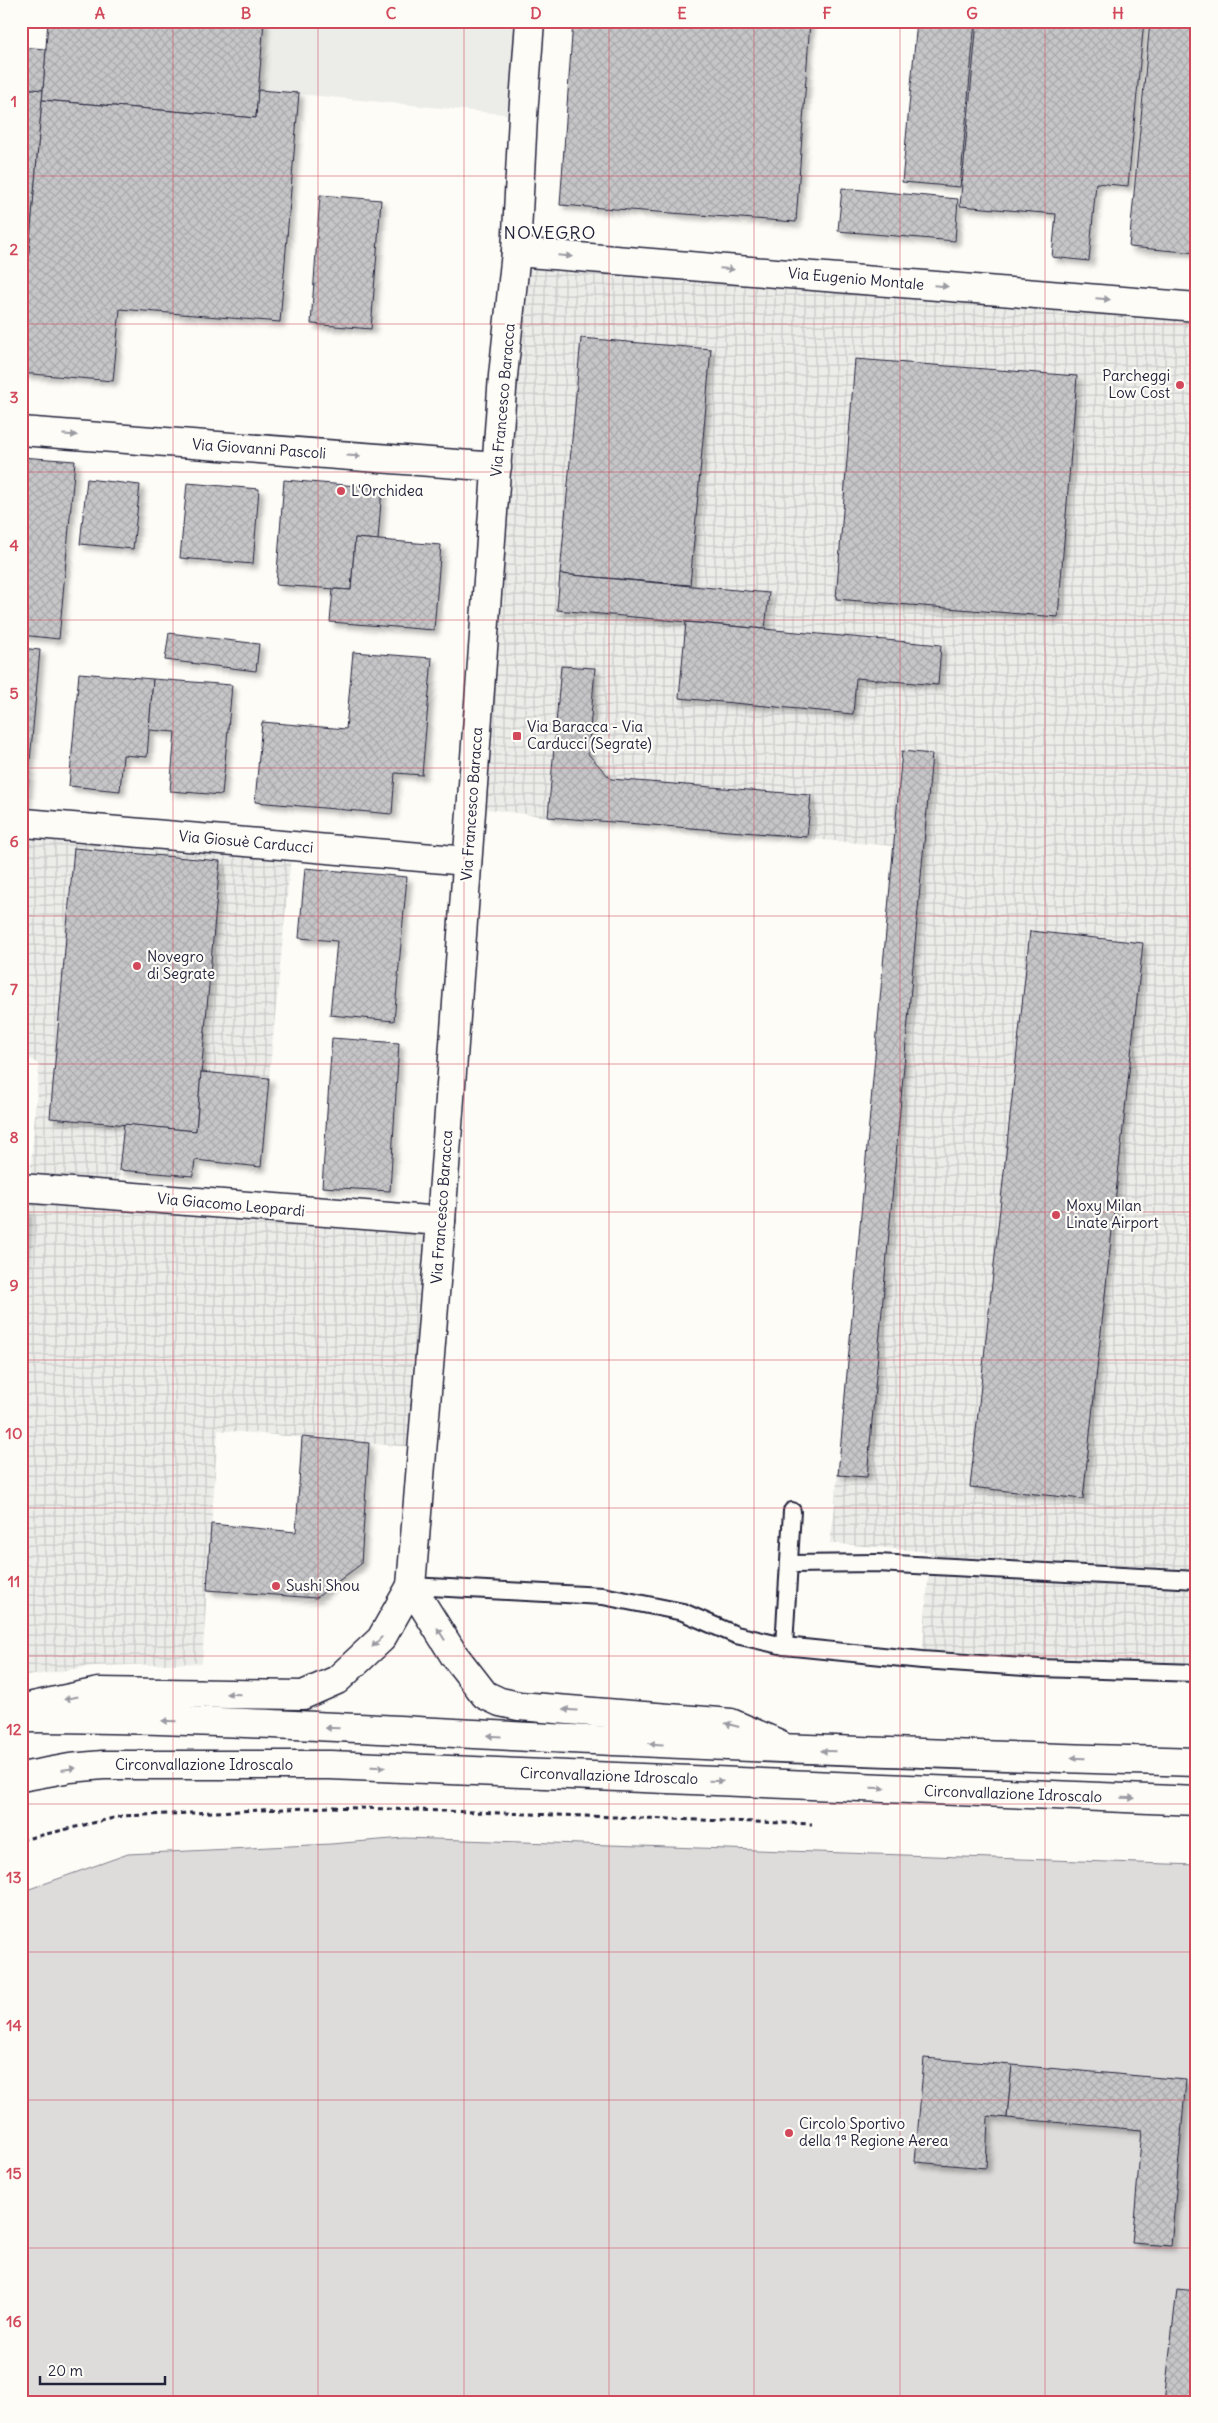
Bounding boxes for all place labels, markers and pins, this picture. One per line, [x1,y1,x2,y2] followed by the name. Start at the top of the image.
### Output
[1102,366,1170,402] place label: Parcheggi Low Cost
[1174,379,1186,391] marker: Parcheggi Low Cost
[351,481,424,500] place label: L'Orchidea
[335,485,347,497] marker: L'Orchidea
[527,717,652,753] place label: Via Baracca - Via Carducci (Segrate)
[511,730,523,742] marker: Via Baracca - Via Carducci (Segrate)
[147,947,215,983] place label: Novegro di Segrate
[131,960,143,972] marker: Novegro di Segrate
[1066,1196,1159,1232] place label: Moxy Milan Linate Airport
[1050,1209,1062,1221] marker: Moxy Milan Linate Airport
[286,1576,360,1595] place label: Sushi Shou
[270,1580,282,1592] marker: Sushi Shou
[799,2114,949,2150] place label: Circolo Sportivo della 1ª Regione Aerea
[783,2127,795,2139] marker: Circolo Sportivo della 1ª Regione Aerea

